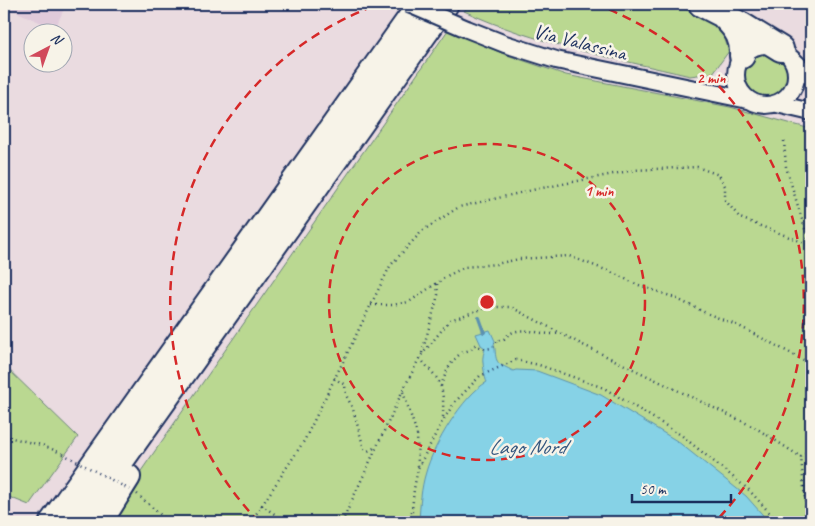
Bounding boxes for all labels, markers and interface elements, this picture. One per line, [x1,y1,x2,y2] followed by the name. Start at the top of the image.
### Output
[531,18,631,67] street label: Via Valassina
[22,22,72,72] north arrow
[47,29,67,49] text: N
[697,69,726,88] text: 2 min
[585,182,614,201] text: 1 min
[478,293,496,311] centre of rings
[489,433,572,461] water label: Lago Nord
[632,471,731,503] scale bar
[640,480,667,499] text: 50 m

